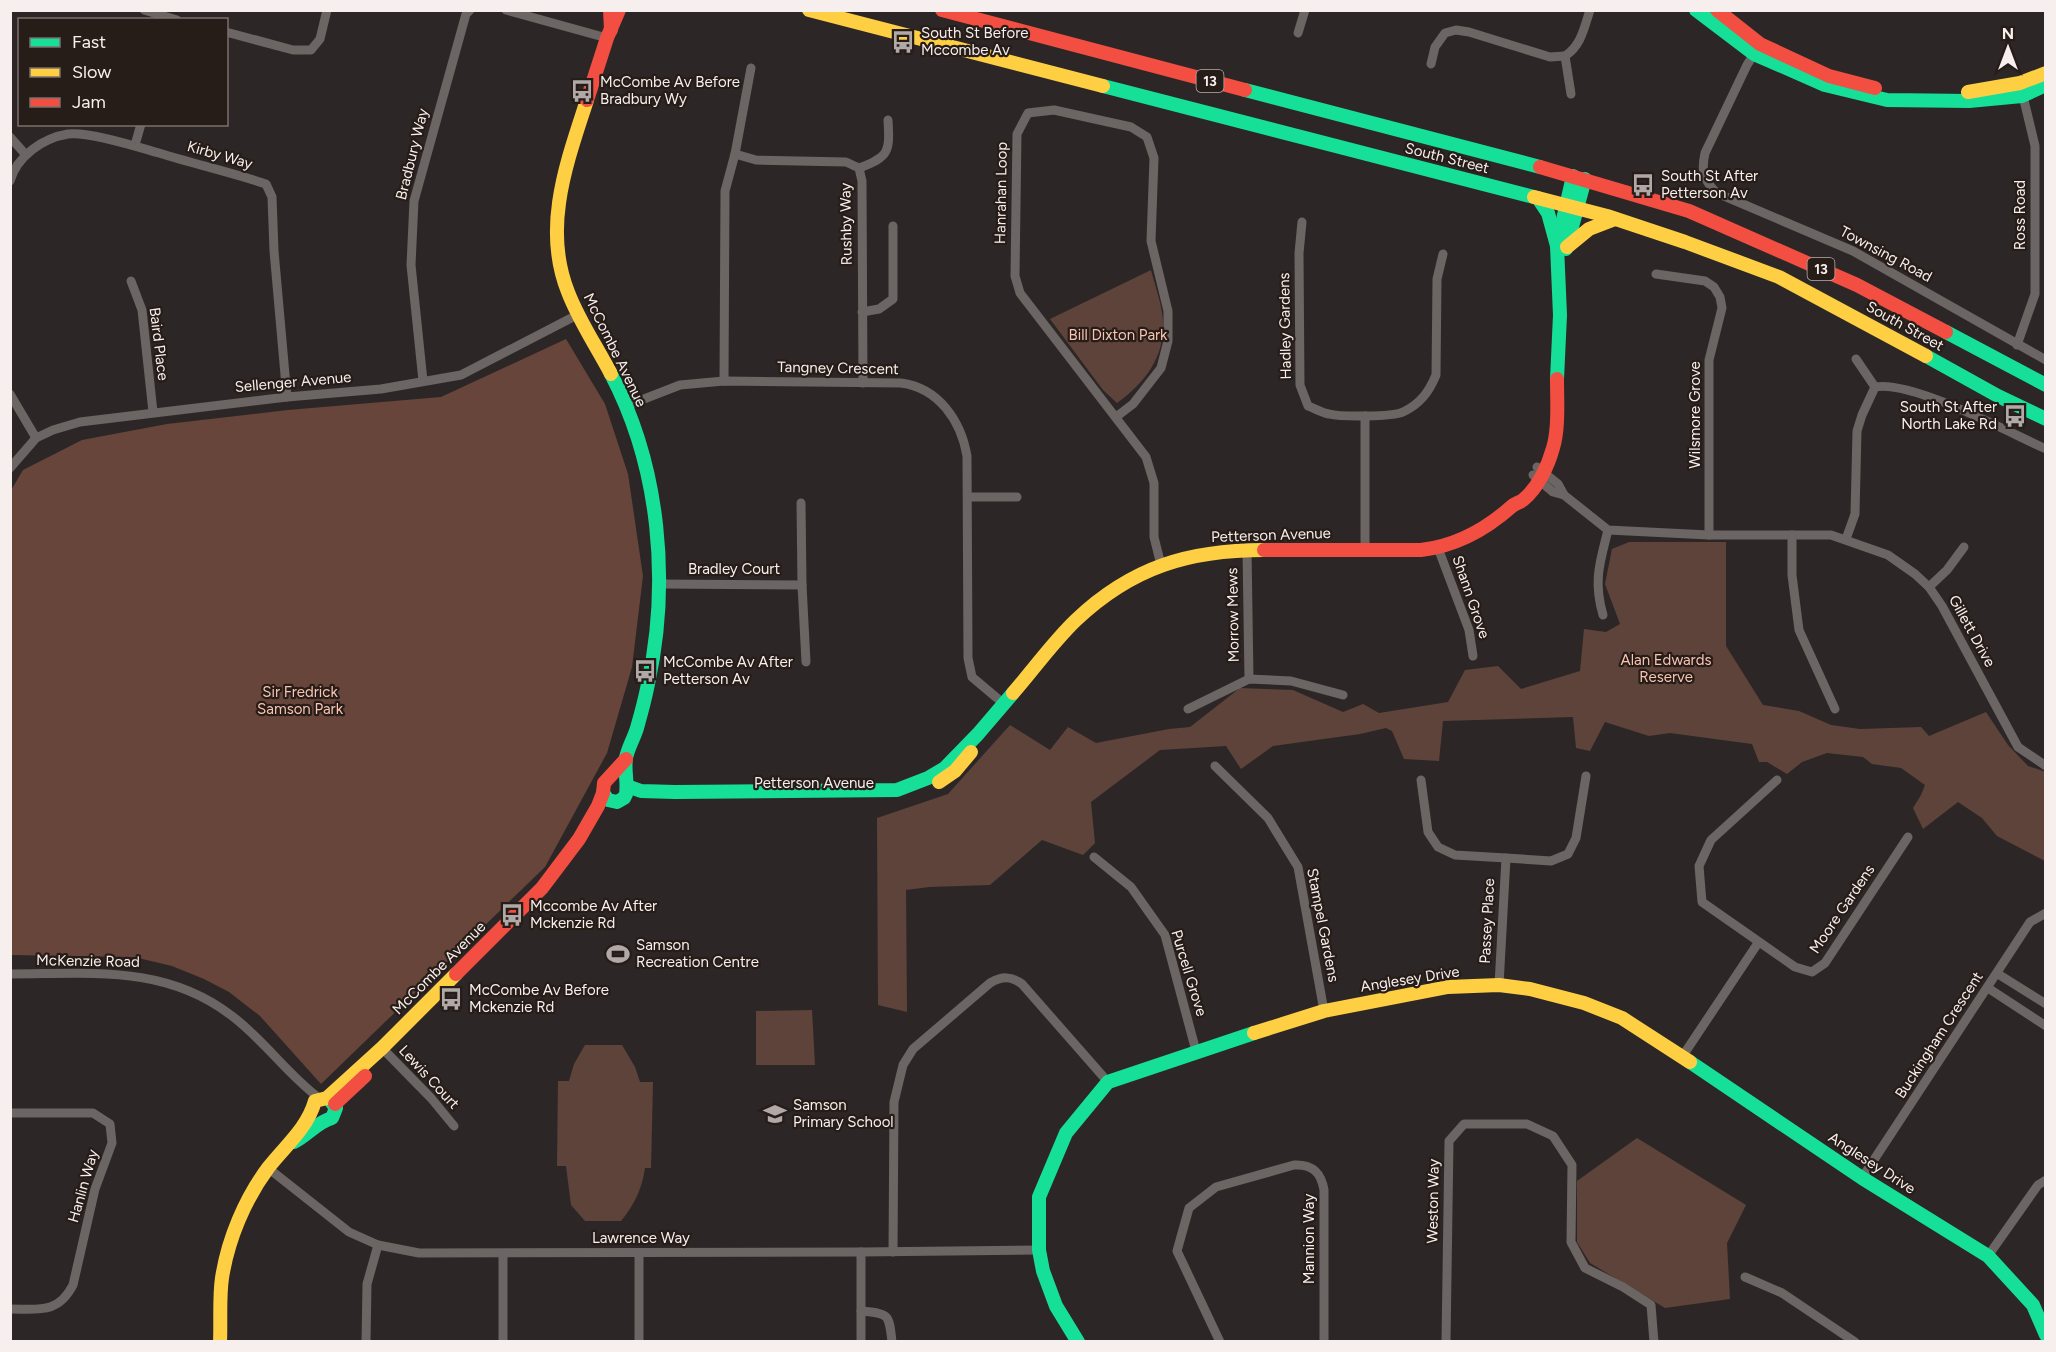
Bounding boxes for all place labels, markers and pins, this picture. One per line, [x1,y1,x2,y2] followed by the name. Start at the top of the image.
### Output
[921,24,1028,59] place label: South St Before Mccombe Av
[890,29,916,55] bus stop icon: South St Before Mccombe Av
[600,73,740,108] place label: McCombe Av Before Bradbury Wy
[569,78,595,104] bus stop icon: McCombe Av Before Bradbury Wy
[1661,167,1758,202] place label: South St After Petterson Av
[1630,172,1656,198] bus stop icon: South St After Petterson Av
[1900,398,1997,433] place label: South St After North Lake Rd
[2002,403,2028,429] bus stop icon: South St After North Lake Rd
[663,653,793,688] place label: McCombe Av After Petterson Av
[632,658,658,684] bus stop icon: McCombe Av After Petterson Av
[530,897,657,932] place label: Mccombe Av After Mckenzie Rd
[499,902,525,928] bus stop icon: Mccombe Av After Mckenzie Rd
[636,936,759,971] place label: Samson Recreation Centre
[605,941,631,967] sports icon: Samson Recreation Centre
[469,981,609,1016] place label: McCombe Av Before Mckenzie Rd
[438,986,464,1012] bus stop icon: McCombe Av Before Mckenzie Rd
[793,1096,894,1131] place label: Samson Primary School
[762,1101,788,1127] school or university icon: Samson Primary School

